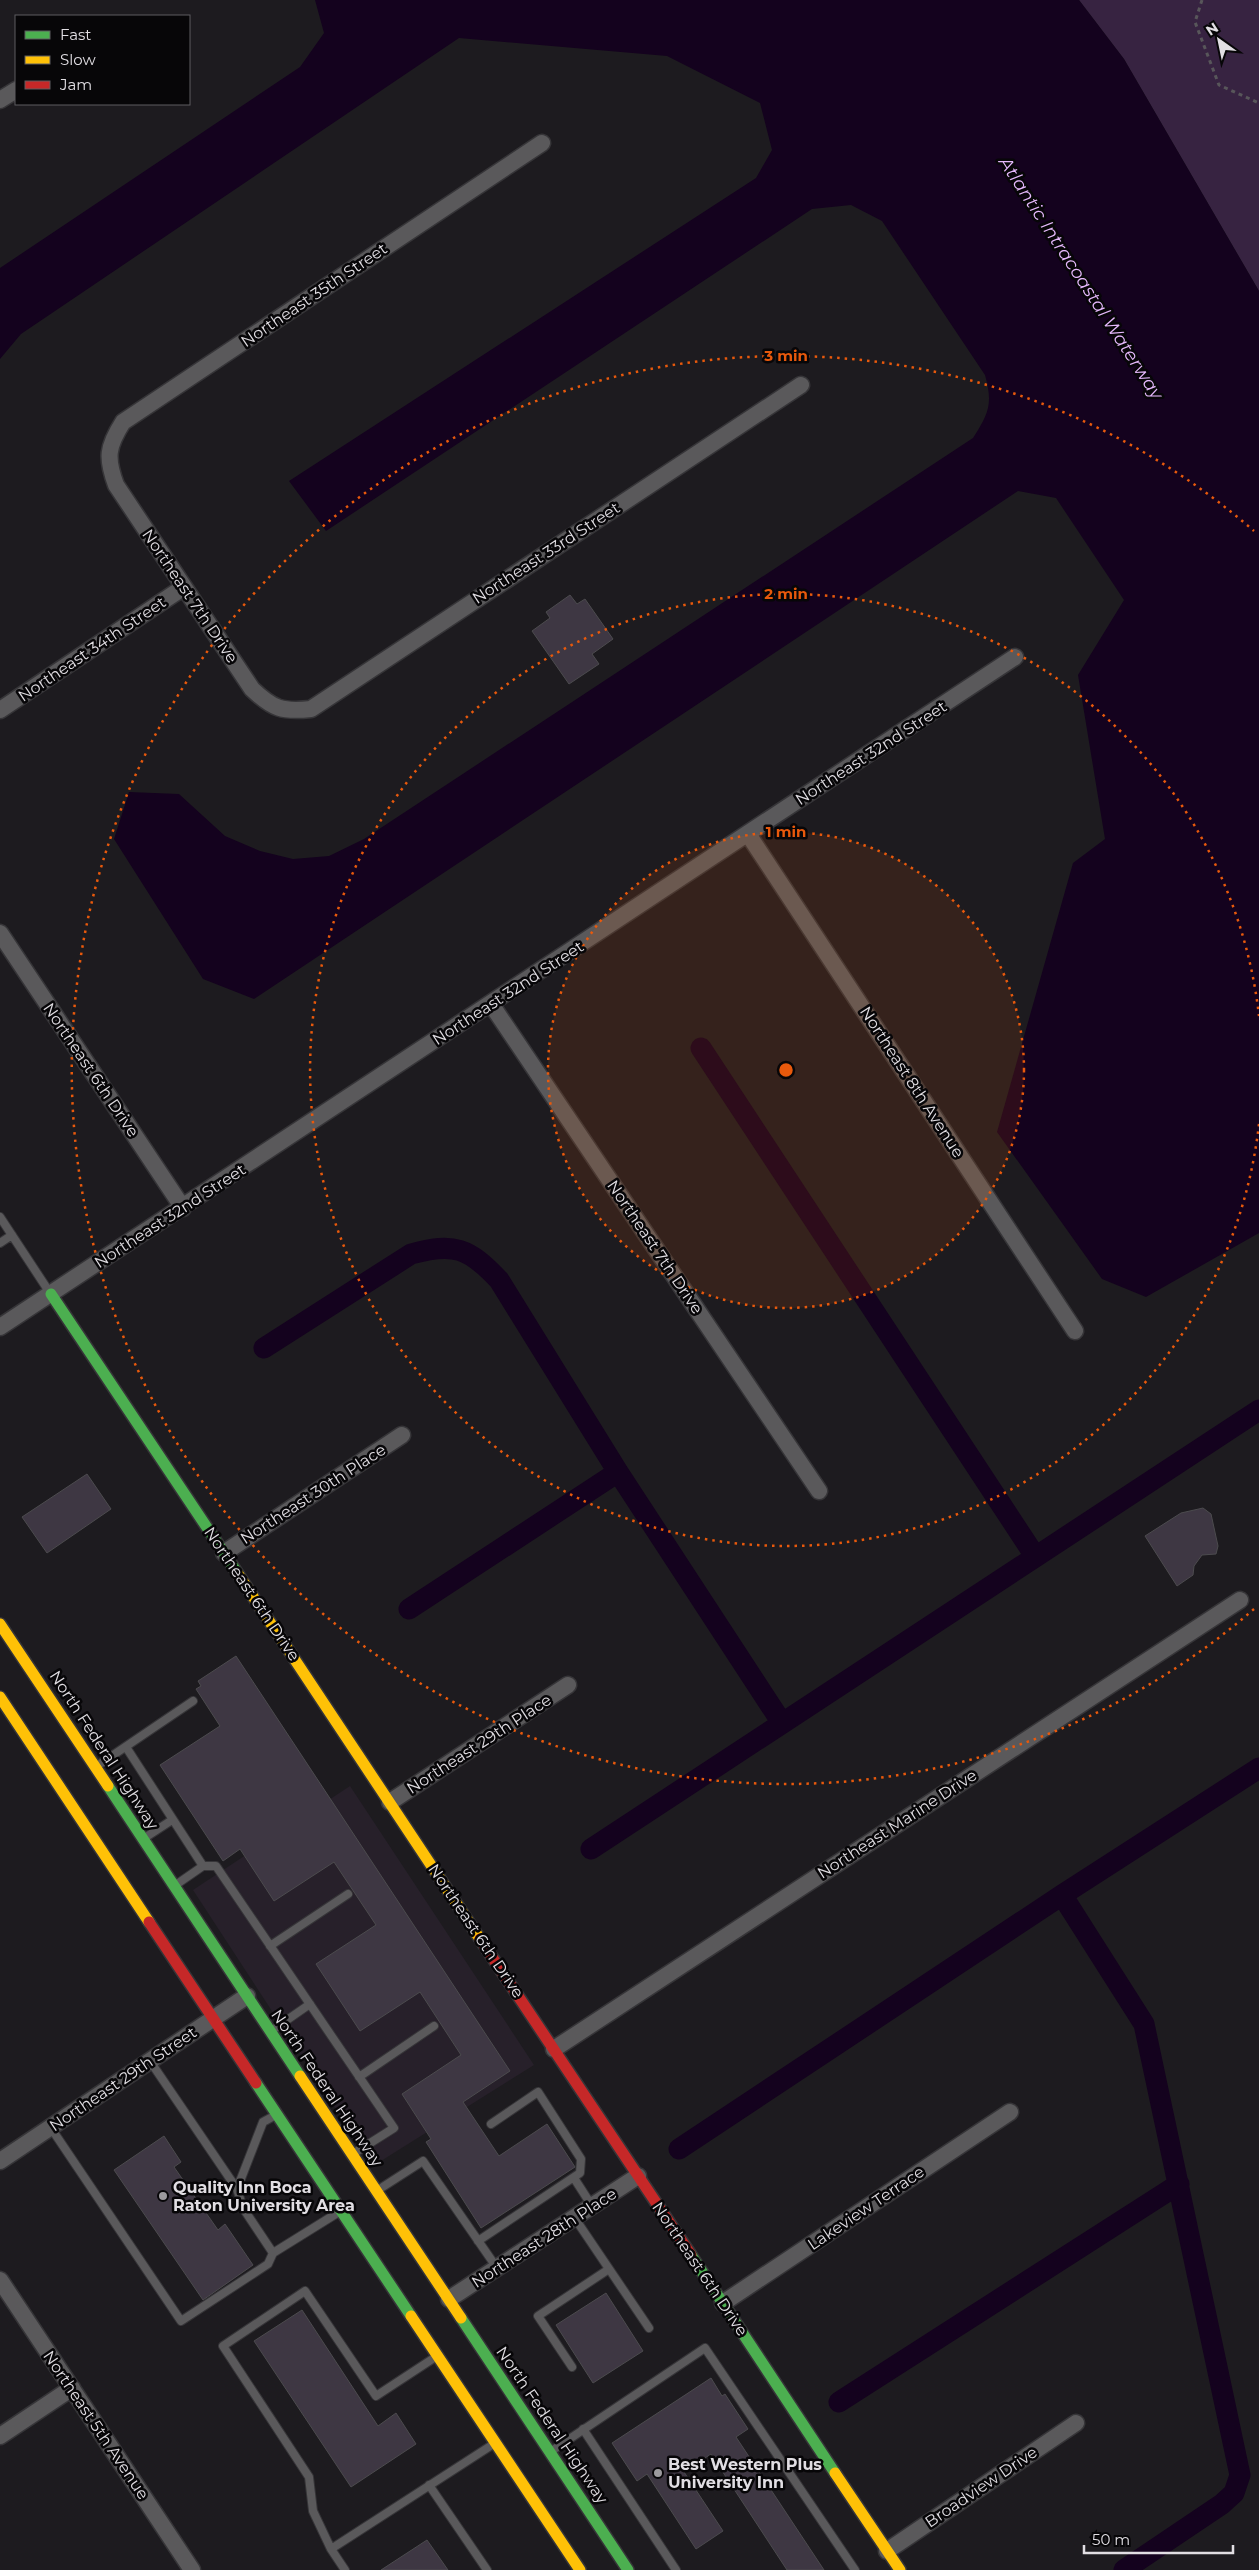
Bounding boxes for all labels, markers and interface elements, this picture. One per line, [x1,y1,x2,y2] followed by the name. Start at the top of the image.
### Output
[15,15,190,105] legend
[1194,15,1244,65] north arrow
[1202,18,1222,40] text: N
[60,25,91,44] text: Fast
[60,50,96,69] text: Slow
[59,75,92,94] text: Jam
[994,152,1169,405] water label: Atlantic Intracoastal Waterway
[237,239,391,351] street label: Northeast 35th Street
[763,346,808,365] text: 3 min
[469,498,624,608] street label: Northeast 33rd Street
[138,526,242,666] street label: Northeast 7th Drive
[764,584,808,603] text: 2 min
[15,592,170,705] street label: Northeast 34th Street
[792,697,951,809] street label: Northeast 32nd Street
[766,822,806,841] text: 1 min
[429,937,588,1049] street label: Northeast 32nd Street
[39,999,143,1141] street label: Northeast 6th Drive
[856,1003,968,1161] street label: Northeast 8th Avenue
[777,1061,795,1079] centre of rings
[91,1160,250,1272] street label: Northeast 32nd Street
[603,1177,707,1317] street label: Northeast 7th Drive
[237,1440,389,1548] street label: Northeast 30th Place
[200,1523,304,1665] street label: Northeast 6th Drive
[46,1667,163,1833] street label: North Federal Highway
[403,1690,555,1798] street label: Northeast 29th Place
[814,1765,980,1883] street label: Northeast Marine Drive
[424,1860,528,2002] street label: Northeast 6th Drive
[267,2006,387,2170] street label: North Federal Highway
[46,2022,201,2135] street label: Northeast 29th Street
[804,2162,928,2254] street label: Lakeview Terrace
[173,2178,355,2215] place label: Quality Inn Boca Raton University Area
[468,2184,620,2292] street label: Northeast 28th Place
[157,2190,169,2202] marker: Quality Inn Boca Raton University Area
[648,2198,752,2340] street label: Northeast 6th Drive
[492,2343,612,2507] street label: North Federal Highway
[39,2347,153,2503] street label: Northeast 5th Avenue
[921,2442,1041,2532] street label: Broadview Drive
[668,2455,822,2492] place label: Best Western Plus University Inn
[652,2467,664,2479] marker: Best Western Plus University Inn
[1084,2522,1233,2554] scale bar
[1092,2530,1130,2549] text: 50 m

